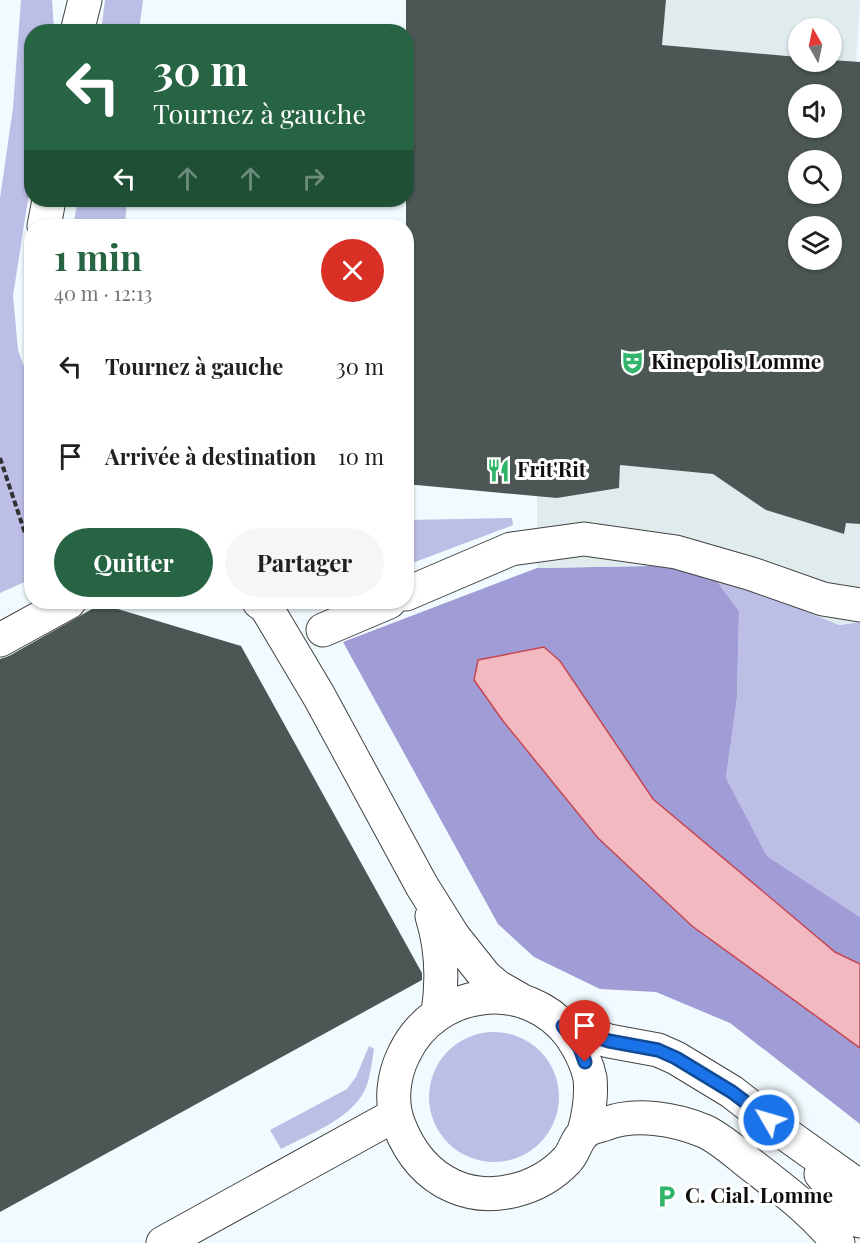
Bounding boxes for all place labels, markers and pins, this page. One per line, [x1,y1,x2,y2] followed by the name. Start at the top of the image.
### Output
[651,346,821,374] place label: Kinepolis Lomme
[620,349,646,375] theatre icon: Kinepolis Lomme
[517,454,587,482] place label: Frit'Rit
[486,457,512,483] restaurant icon: Frit'Rit
[559,1000,610,1062] pin
[685,1180,833,1208] place label: C. Cial. Lomme
[654,1183,680,1209] parking icon: C. Cial. Lomme

